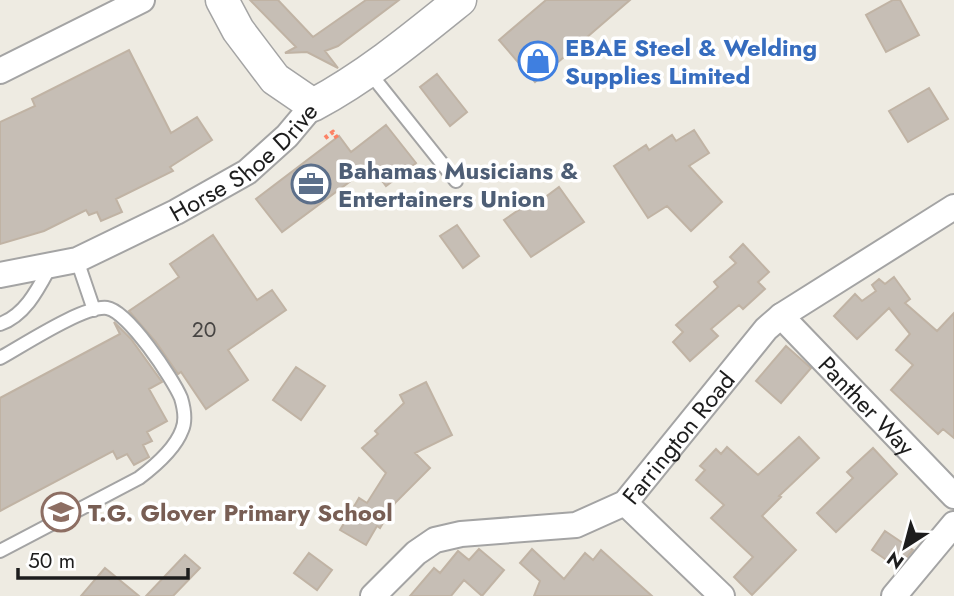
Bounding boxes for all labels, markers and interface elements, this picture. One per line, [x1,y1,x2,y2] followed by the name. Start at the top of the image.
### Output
[565,30,817,93] place label: EBAE Steel & Welding Supplies Limited
[517,40,559,82] shop icon: EBAE Steel & Welding Supplies Limited
[163,95,325,230] street label: Horse Shoe Drive
[338,153,578,216] place label: Bahamas Musicians & Entertainers Union
[290,163,332,205] office icon: Bahamas Musicians & Entertainers Union
[192,315,216,345] house number: 20
[811,348,924,463] street label: Panther Way
[613,363,743,511] street label: Farrington Road
[40,491,82,533] school or university icon: T.G. Glover Primary School
[88,495,393,530] place label: T.G. Glover Primary School
[870,512,940,582] north arrow
[18,536,187,580] scale bar
[881,545,909,576] text: N
[28,546,75,576] text: 50 m

